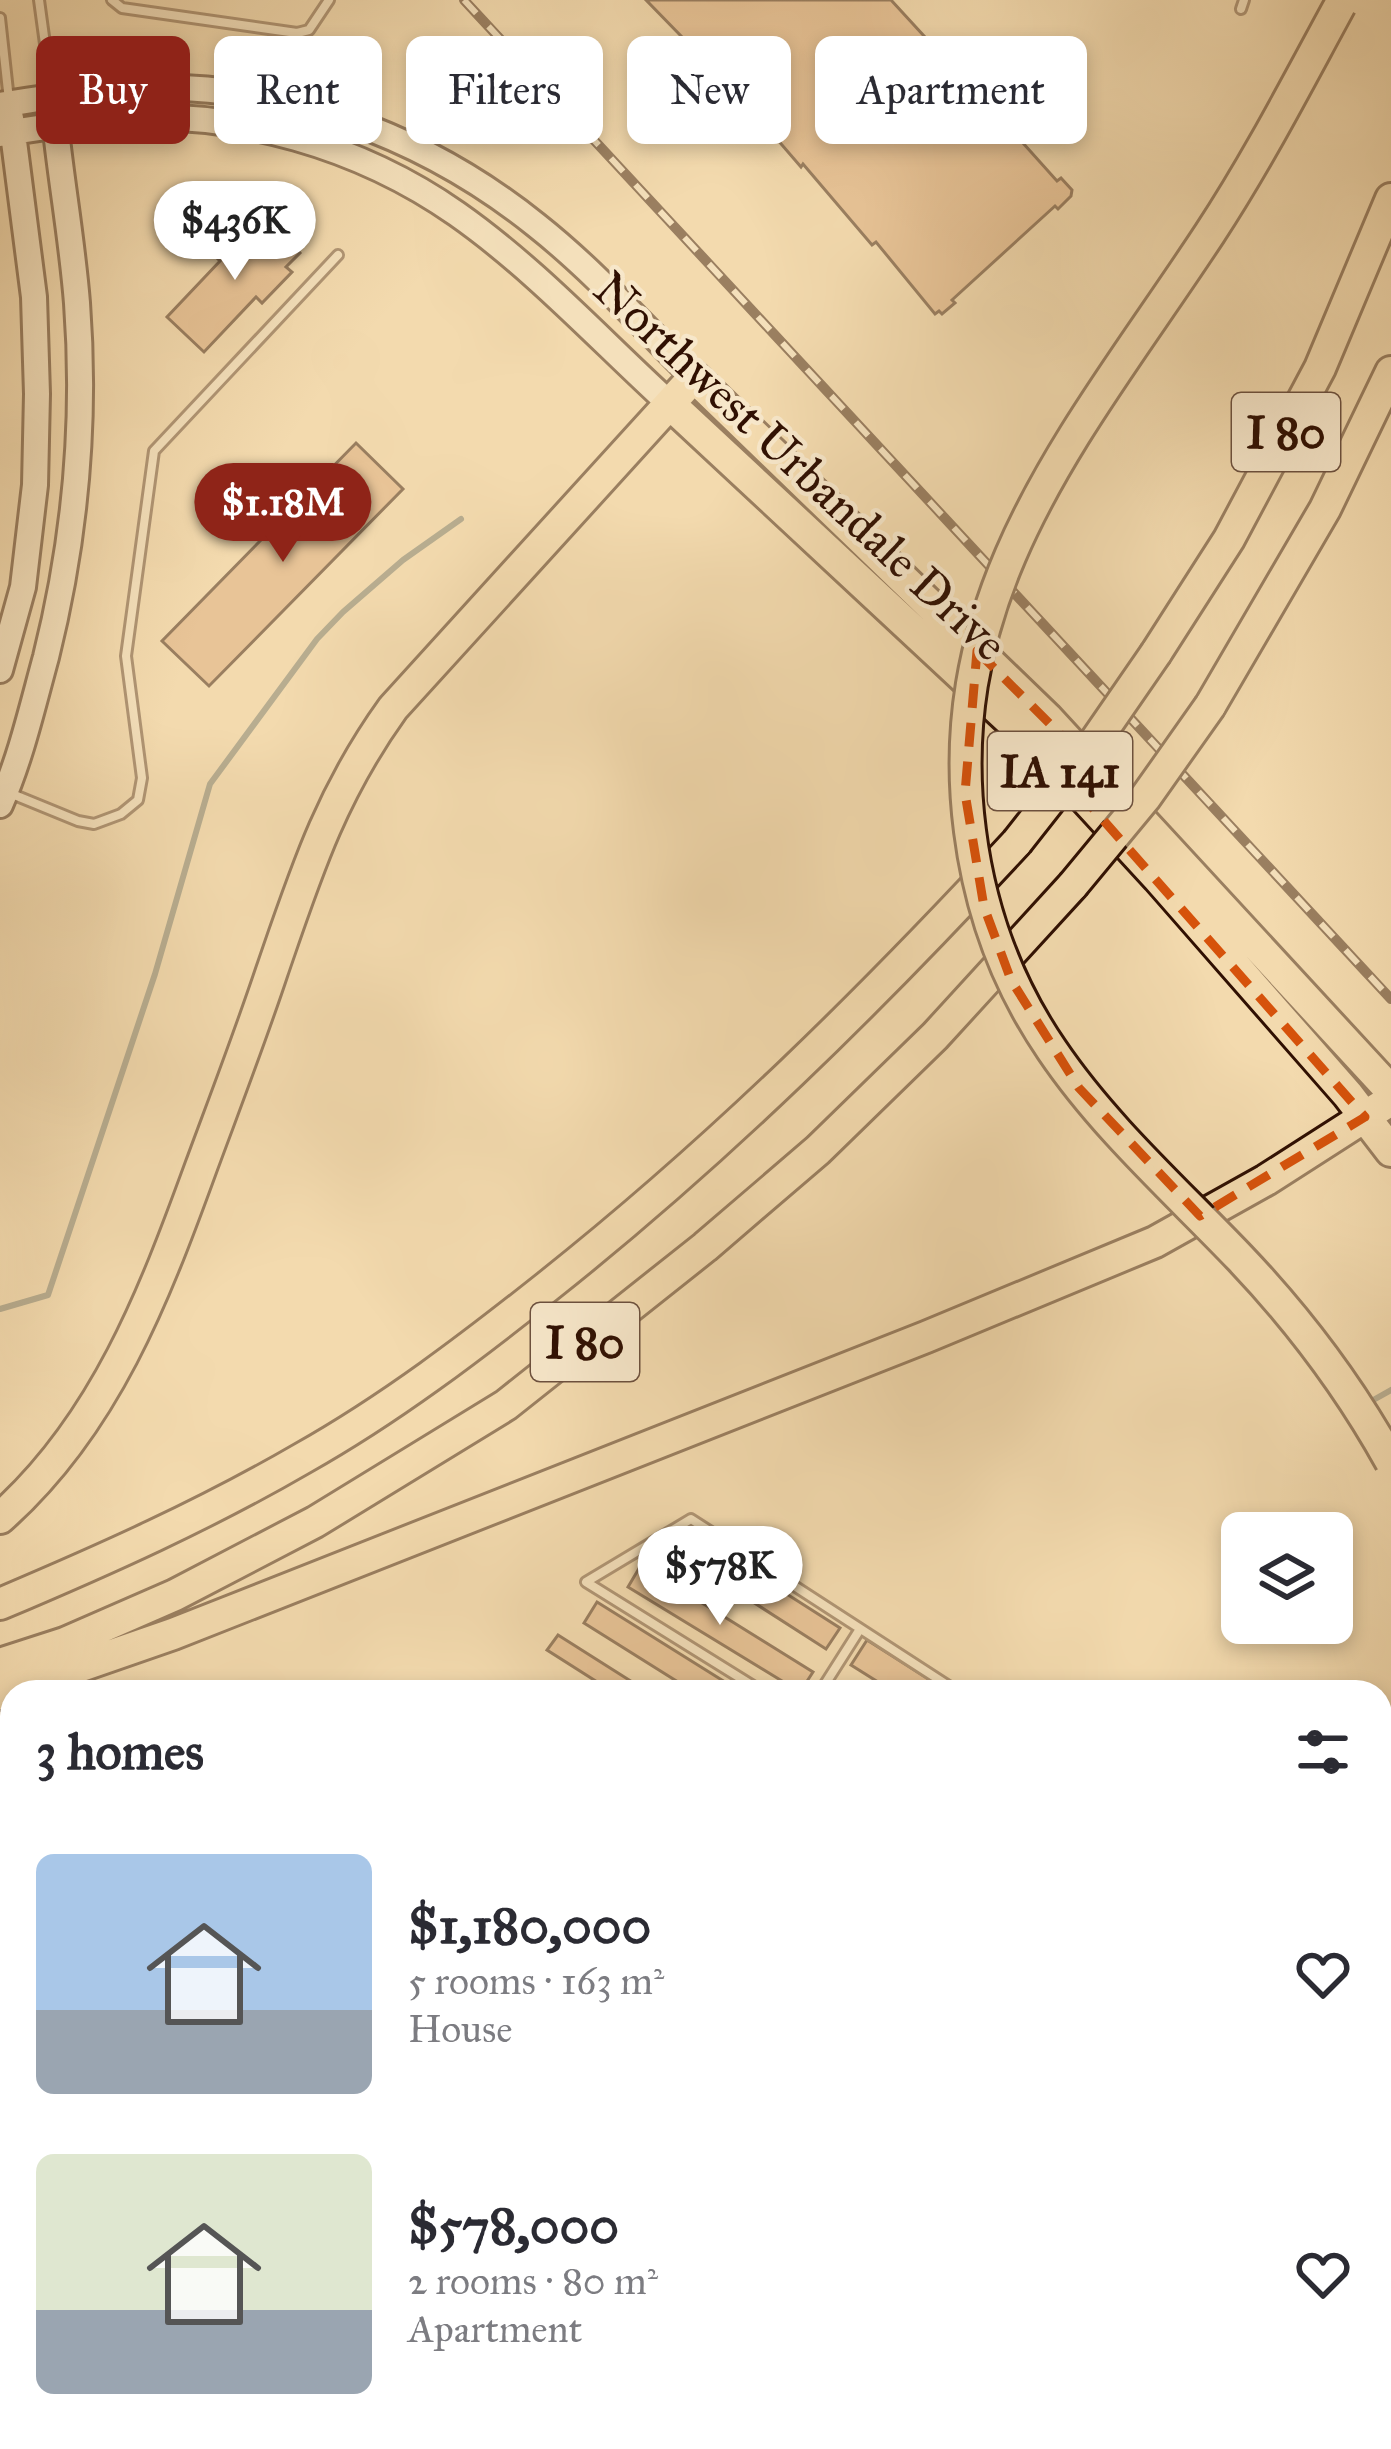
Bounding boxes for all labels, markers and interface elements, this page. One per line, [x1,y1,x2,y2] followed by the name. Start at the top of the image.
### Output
[36,36,190,144] chip: Buy
[214,36,382,144] chip: Rent
[406,36,603,144] chip: Filters
[627,36,791,144] chip: New
[815,36,1087,144] chip: Apartment
[151,181,319,283] pin: $436K
[181,196,289,244] text: $436K
[582,259,1020,673] street label: Northwest Urbandale Drive
[1232,393,1340,471] road number: I 80
[185,463,381,565] pin: $1.18M
[221,478,345,526] text: $1.18M
[988,732,1132,810] road number: IA 141
[531,1303,639,1381] road number: I 80
[1221,1512,1353,1644] map controls
[1221,1512,1353,1644] button: layers
[636,1526,804,1628] pin: $578K
[665,1541,775,1589] text: $578K
[1290,1719,1356,1785] icon: filters
[36,1721,204,1783] text: 3 homes
[408,1895,651,1957] text: $1,180,000
[132,1902,276,2046] icon: home
[1290,1941,1356,2007] icon: heart
[408,1957,664,2005] text: 5 rooms · 163 m²
[408,2005,512,2053] text: House
[408,2195,619,2257] text: $578,000
[132,2202,276,2346] icon: home
[1290,2241,1356,2307] icon: heart
[408,2257,658,2305] text: 2 rooms · 80 m²
[408,2305,582,2353] text: Apartment

